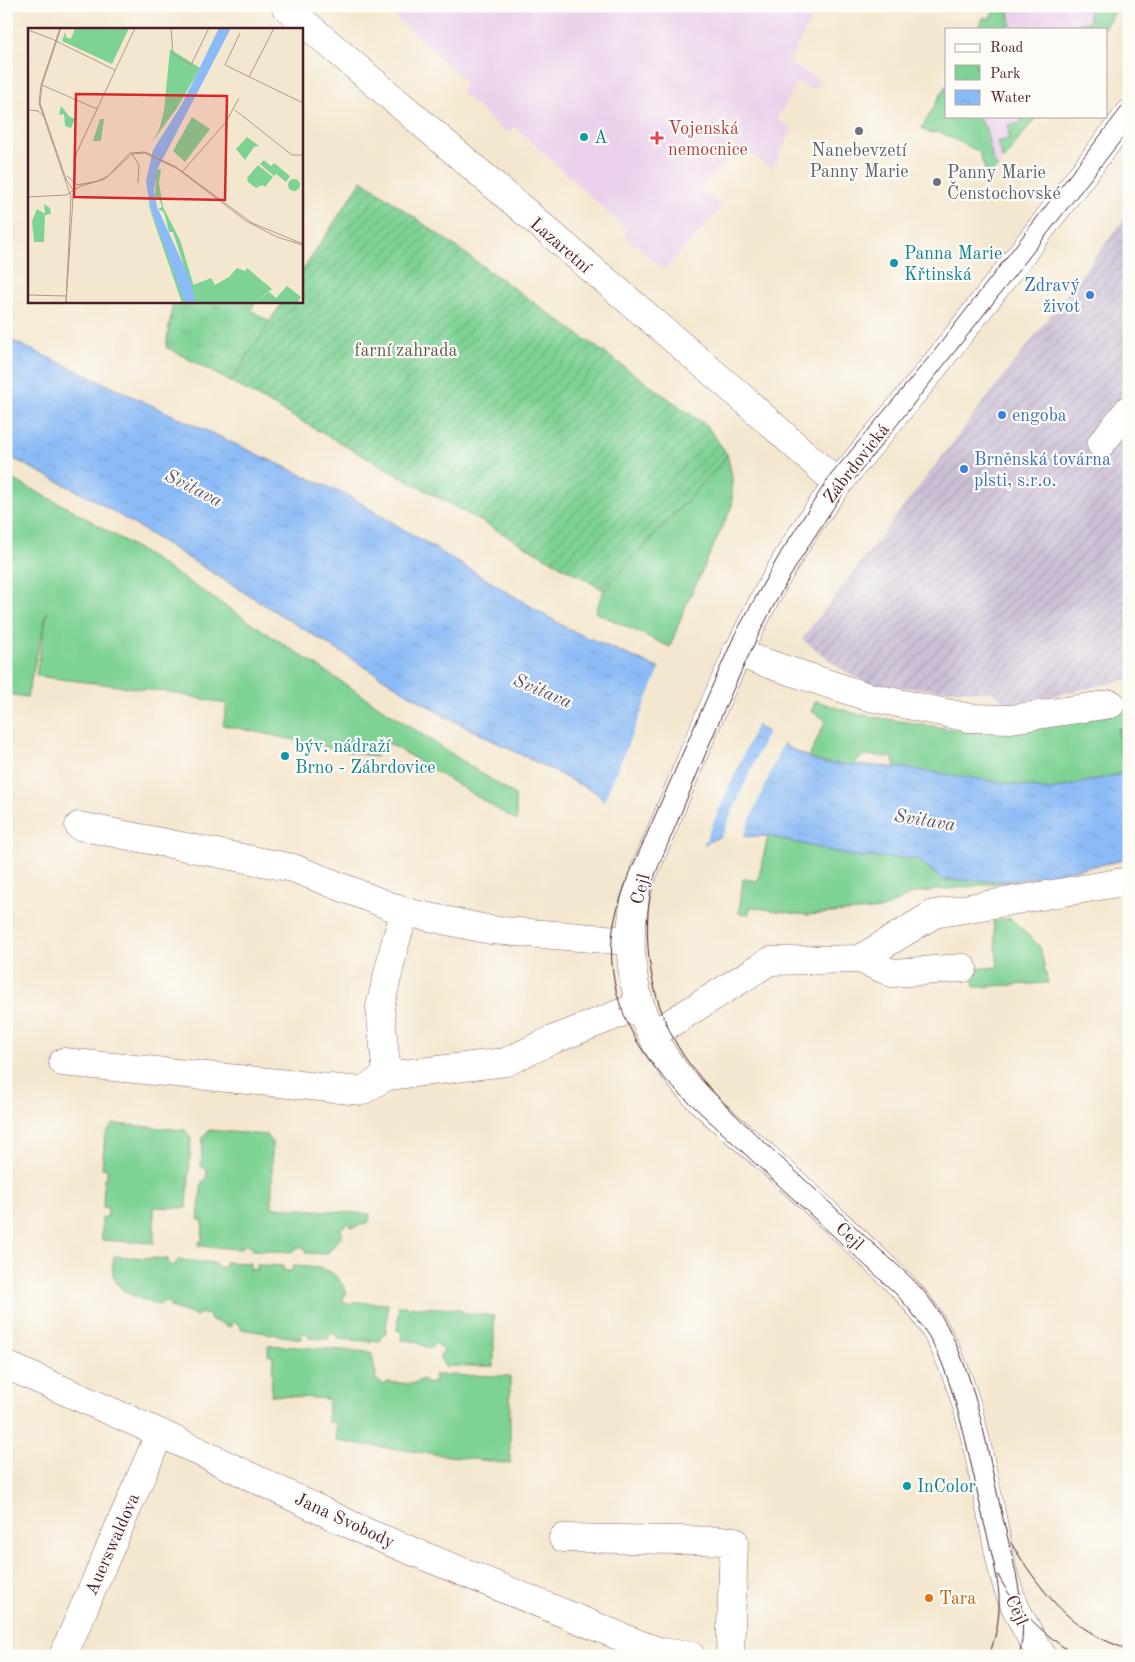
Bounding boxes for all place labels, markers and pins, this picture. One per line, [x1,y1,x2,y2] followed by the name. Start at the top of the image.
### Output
[668,120,748,159] place label: Vojenská nemocnice
[853,125,865,137] marker: Nanebevzetí Panny Marie
[594,129,608,147] place label: A
[578,131,590,143] marker: A
[650,131,664,145] marker: Vojenská nemocnice
[810,142,908,181] place label: Nanebevzetí Panny Marie
[947,164,1061,203] place label: Panny Marie Čenstochovské
[931,176,943,188] marker: Panny Marie Čenstochovské
[904,245,1002,284] place label: Panna Marie Křtinská
[888,257,900,269] marker: Panna Marie Křtinská
[1024,277,1080,316] place label: Zdravý život
[1084,289,1096,301] marker: Zdravý život
[1012,407,1067,425] place label: engoba
[996,409,1008,421] marker: engoba
[974,451,1111,490] place label: Brněnská továrna plsti, s.r.o.
[958,463,970,475] marker: Brněnská továrna plsti, s.r.o.
[295,738,436,777] place label: býv. nádraží Brno - Zábrdovice
[279,750,291,762] marker: býv. nádraží Brno - Zábrdovice
[917,1478,977,1496] place label: InColor
[901,1480,913,1492] marker: InColor
[939,1590,976,1608] place label: Tara
[923,1592,935,1604] marker: Tara

